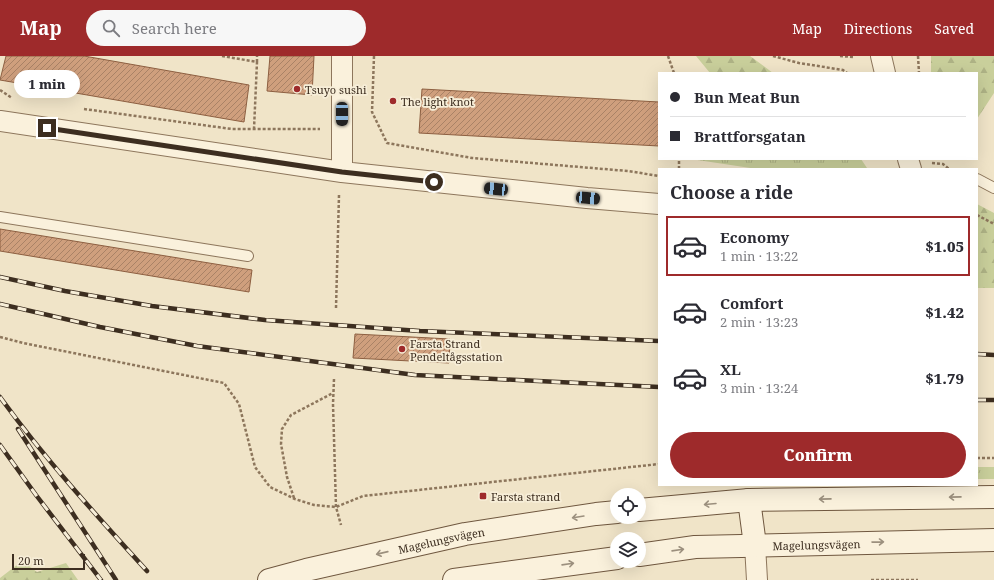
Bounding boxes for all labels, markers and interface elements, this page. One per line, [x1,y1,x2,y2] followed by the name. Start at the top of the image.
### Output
[86,10,366,46] search box
[20,15,62,41] text: Map
[100,17,122,39] icon: search
[132,18,217,38] text: Search here
[792,19,822,38] text: Map
[844,19,912,38] text: Directions
[934,19,974,38] text: Saved
[14,70,80,98] callout: 1 min
[28,75,66,93] text: 1 min
[305,82,367,97] place label: Tsuyo sushi
[292,84,302,94] marker: Tsuyo sushi
[694,87,800,107] text: Bun Meat Bun
[401,94,474,109] place label: The light knot
[388,96,398,106] marker: The light knot
[336,102,348,126] car
[38,119,56,137] route end
[694,126,806,146] text: Brattforsgatan
[425,173,443,191] route start
[670,180,793,204] text: Choose a ride
[483,182,509,196] car
[576,191,600,205] car
[720,227,789,247] text: Economy
[672,228,708,264] icon: car
[925,236,964,256] text: $1.05
[720,247,798,265] text: 1 min · 13:22
[720,293,783,313] text: Comfort
[672,294,708,330] icon: car
[925,302,964,322] text: $1.42
[720,313,798,331] text: 2 min · 13:23
[410,336,502,364] place label: Farsta Strand Pendeltågsstation
[397,344,407,354] marker: Farsta Strand Pendeltågsstation
[720,359,741,379] text: XL
[672,360,708,396] icon: car
[925,368,964,388] text: $1.79
[720,379,798,397] text: 3 min · 13:24
[670,432,966,478] button: Confirm
[610,488,646,568] map controls
[610,488,646,524] button: locate
[491,489,560,504] place label: Farsta strand
[478,491,488,501] marker: Farsta strand
[949,493,962,501] one-way arrow
[819,495,832,503] one-way arrow
[704,500,717,508] one-way arrow
[572,513,585,521] one-way arrow
[397,524,486,556] street label: Magelungsvägen
[610,532,646,568] button: layers
[772,536,861,553] street label: Magelungsvägen
[871,539,884,546] one-way arrow
[671,546,684,553] one-way arrow
[375,549,388,557] one-way arrow
[12,552,85,571] scale bar
[18,553,44,568] text: 20 m
[561,560,574,568] one-way arrow

